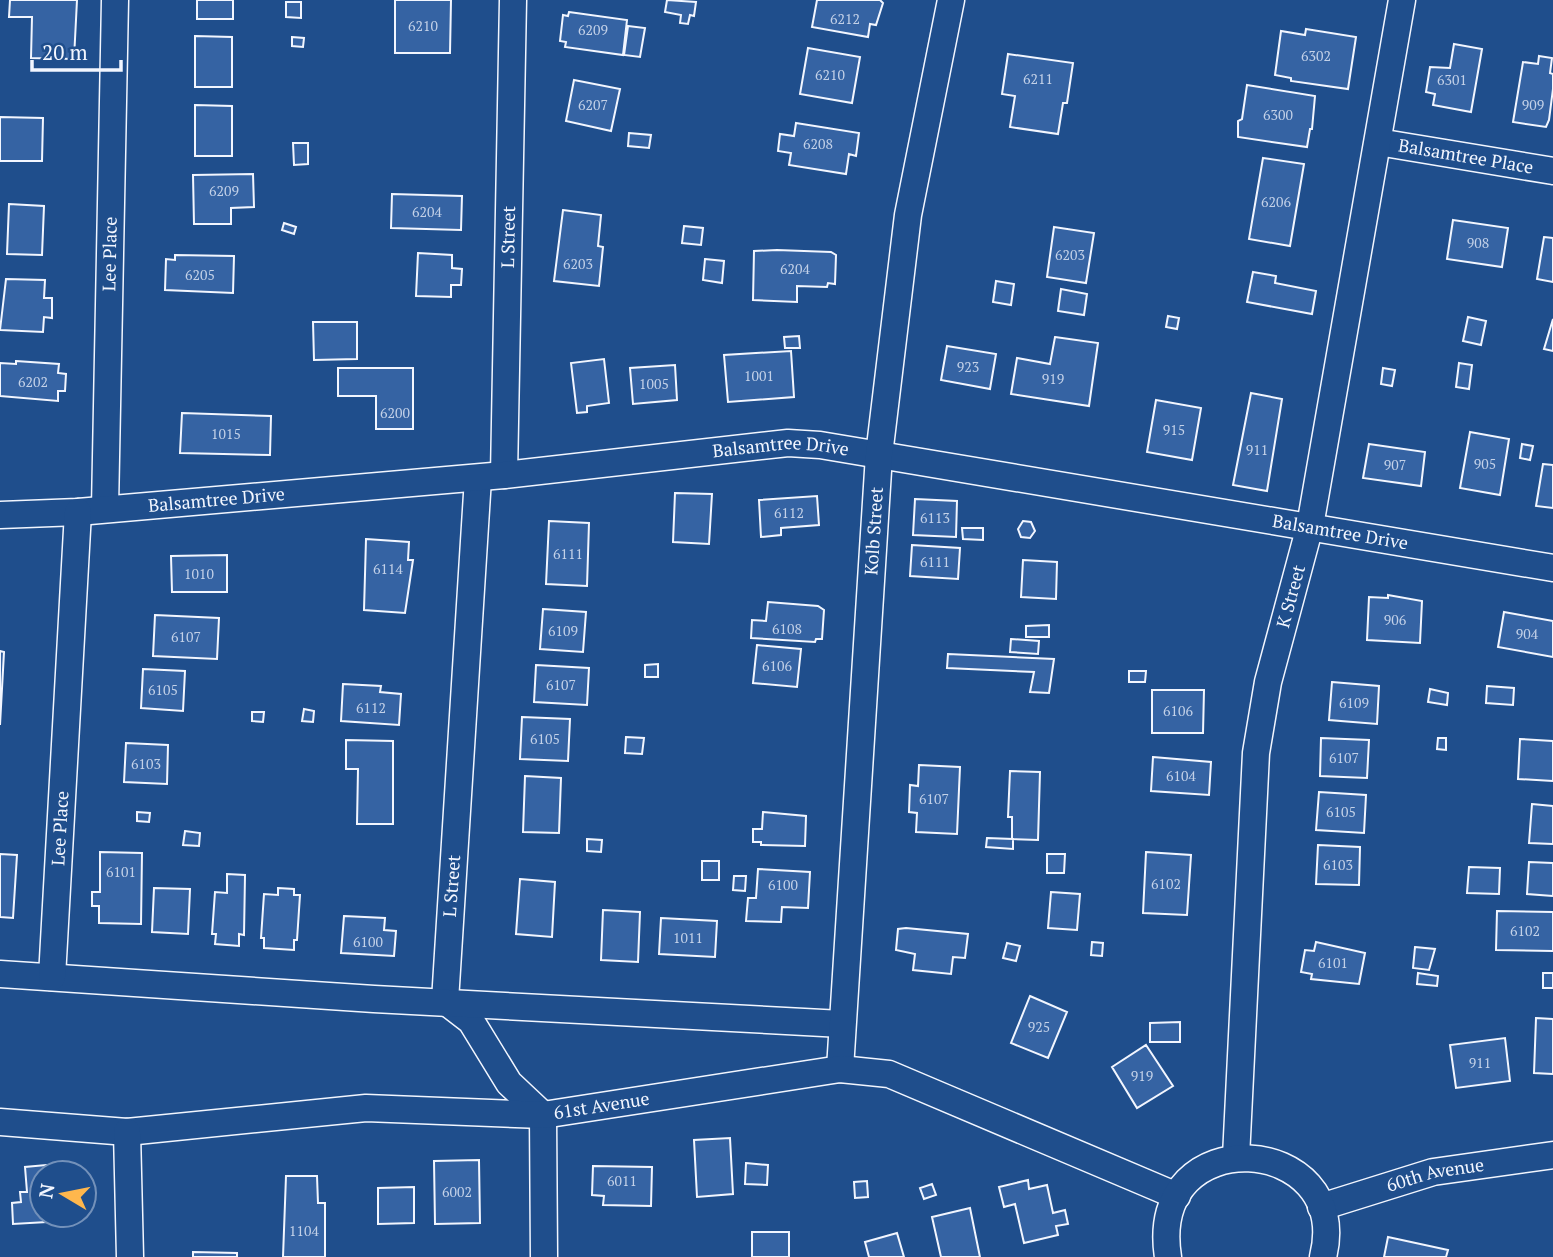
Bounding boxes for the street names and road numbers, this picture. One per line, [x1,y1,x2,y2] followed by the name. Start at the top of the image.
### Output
[1397,133,1535,179] street label: Balsamtree Place
[495,205,520,268] street label: L Street
[96,216,122,292] street label: Lee Place
[711,430,851,462] street label: Balsamtree Drive
[147,481,286,517] street label: Balsamtree Drive
[858,486,888,576] street label: Kolb Street
[1271,508,1410,554] street label: Balsamtree Drive
[1270,562,1310,630] street label: K Street
[45,790,73,866] street label: Lee Place
[437,854,465,918] street label: L Street
[552,1086,651,1124] street label: 61st Avenue
[1383,1152,1485,1197] street label: 60th Avenue

